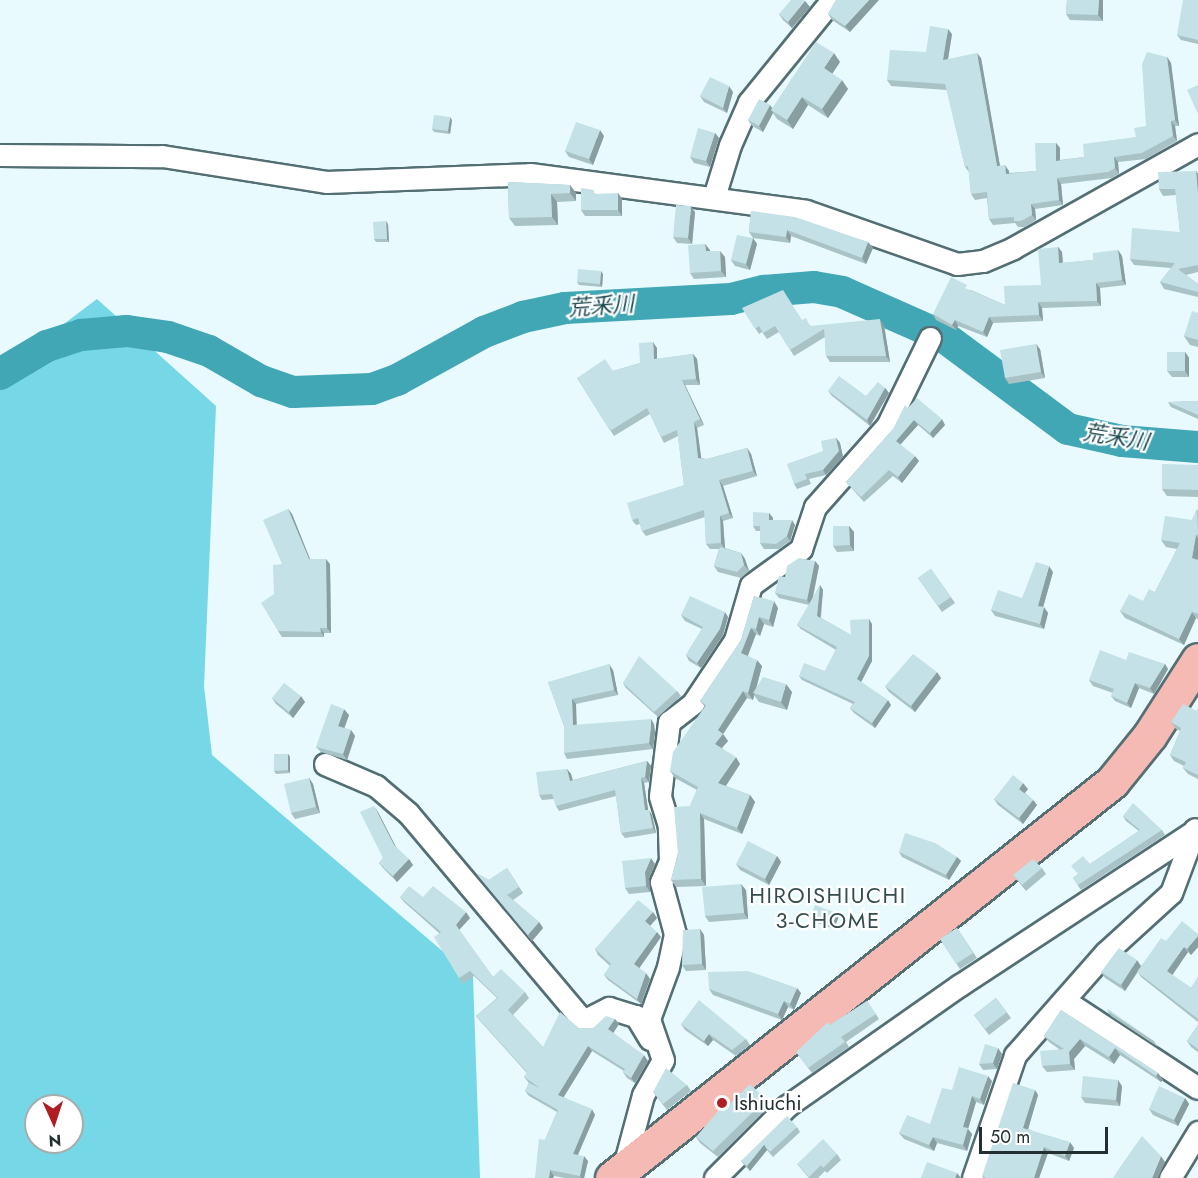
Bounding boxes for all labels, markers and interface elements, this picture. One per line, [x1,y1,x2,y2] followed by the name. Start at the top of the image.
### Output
[567,291,635,321] water label: 荒釆川
[1081,419,1151,455] water label: 荒釆川
[749,882,907,933] district label: HIROISHIUCHI 3-CHOME
[734,1090,802,1116] place label: Ishiuchi
[24,1094,84,1154] north arrow
[715,1096,729,1110] marker: Ishiuchi
[982,1115,1111,1153] scale bar
[990,1124,1030,1150] text: 50 m
[48,1129,62,1152] text: N

